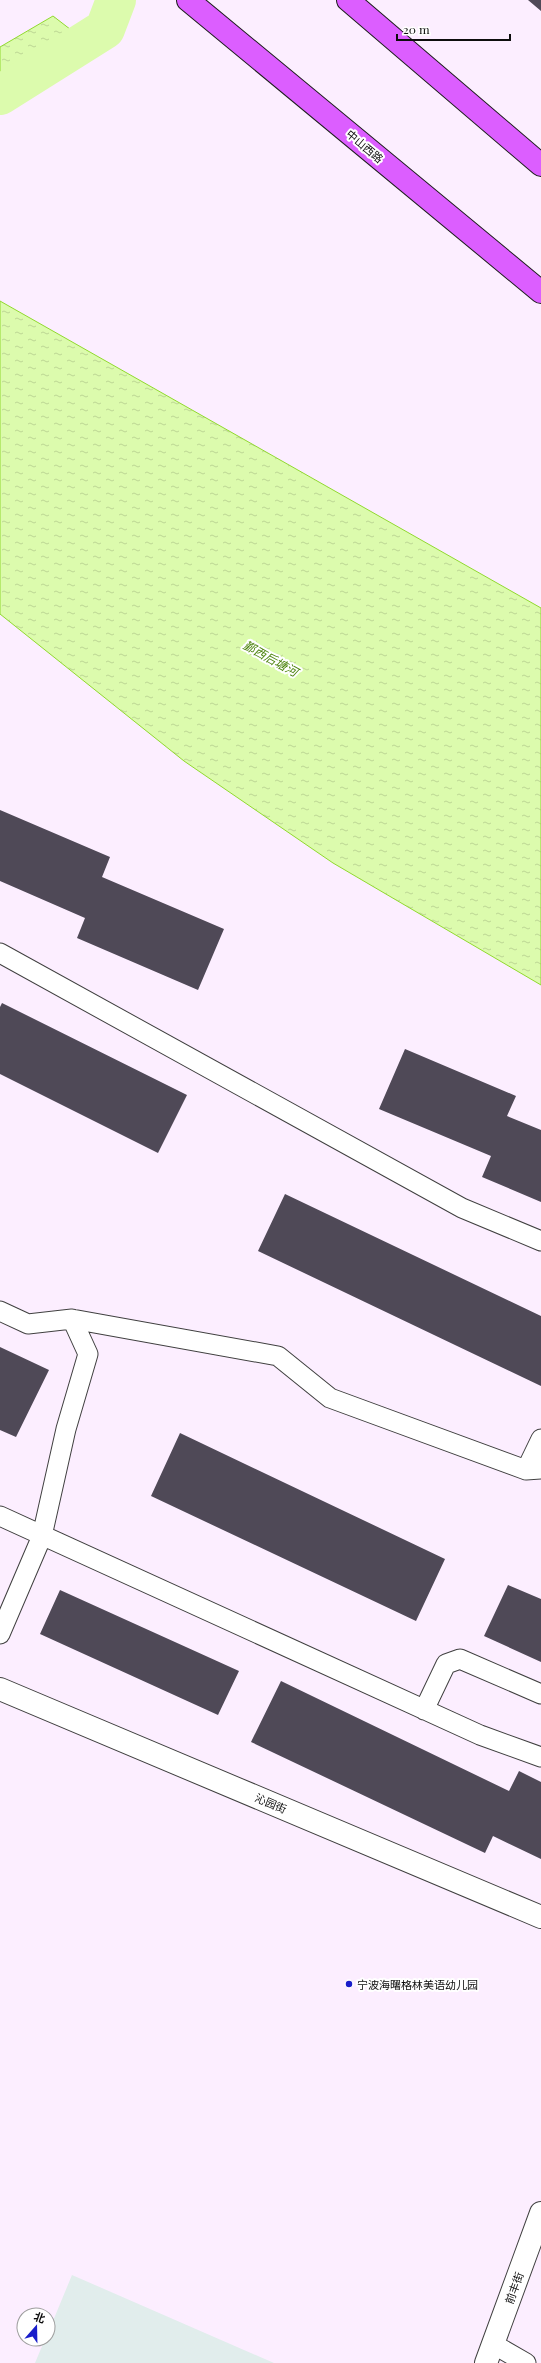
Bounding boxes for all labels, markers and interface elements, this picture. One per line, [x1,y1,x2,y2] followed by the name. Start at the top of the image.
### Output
[397,16,510,42] scale bar
[403,21,430,37] text: 20 m
[343,126,387,166] street label: 中山西路
[241,636,303,681] water label: 鄞西后塘河
[253,1790,289,1816] street label: 沁园街
[357,1977,478,1992] place label: 宁波海曙格林美语幼儿园
[344,1979,354,1989] marker: 宁波海曙格林美语幼儿园
[501,2270,527,2306] street label: 前丰街
[16,2307,56,2347] north arrow
[32,2308,47,2326] text: 北

